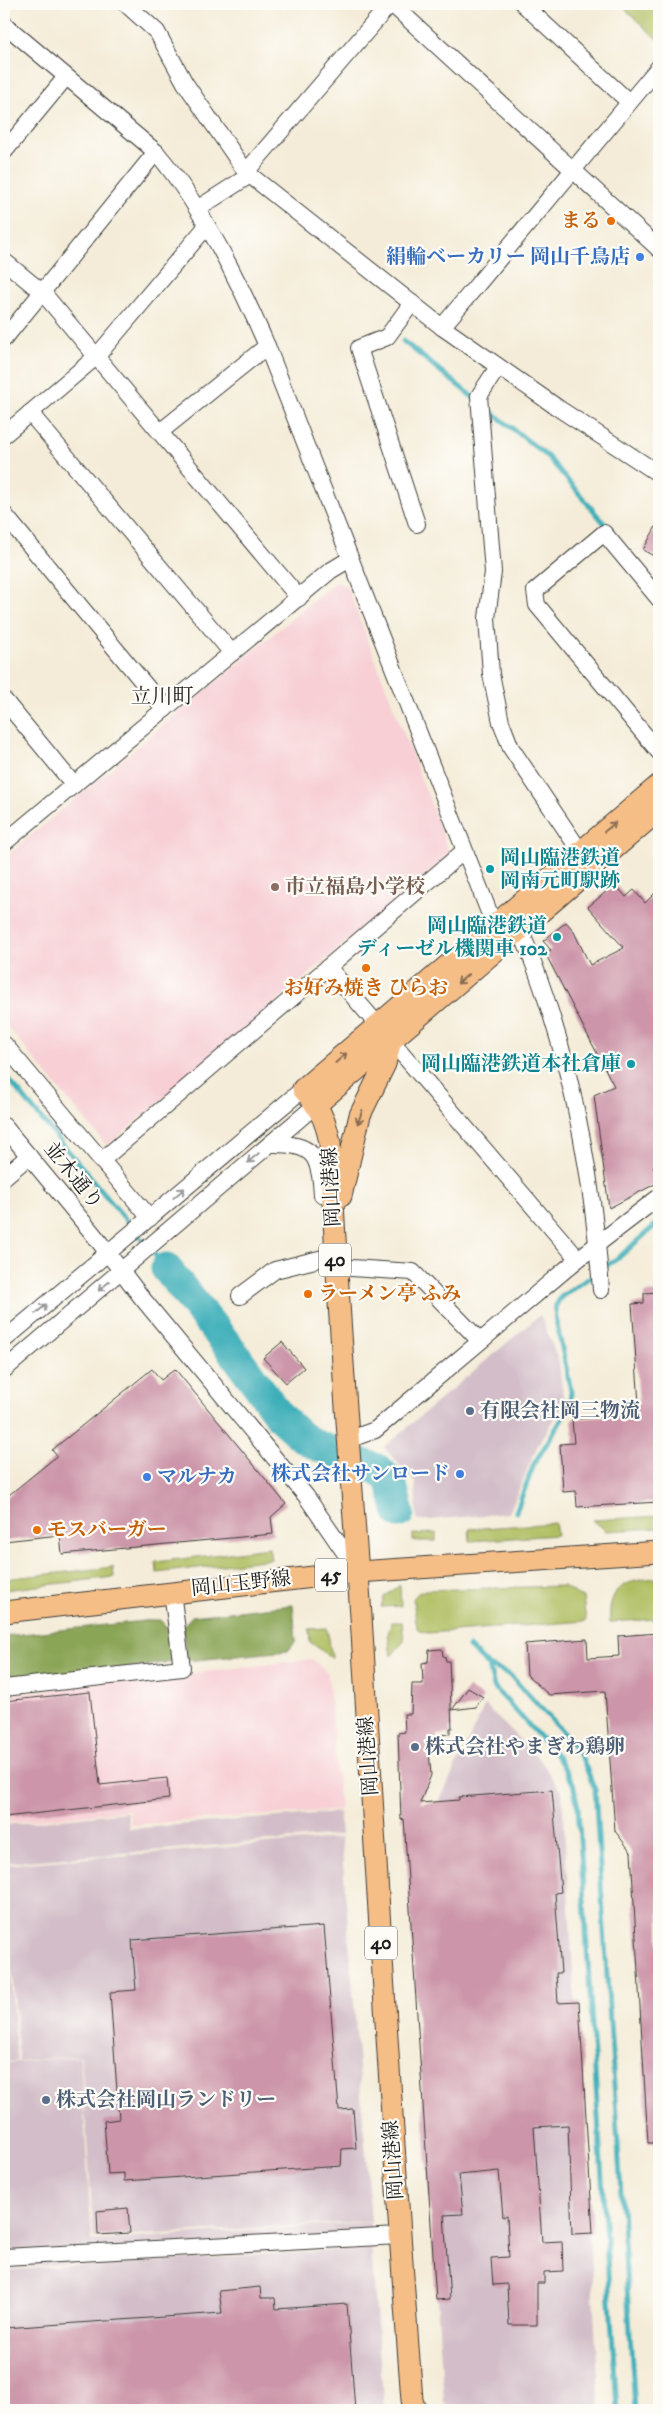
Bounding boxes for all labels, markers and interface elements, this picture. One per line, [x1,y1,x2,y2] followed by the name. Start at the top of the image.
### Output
[561,209,601,234] place label: まる
[605,215,617,227] marker: まる
[386,245,630,270] place label: 絹輪ベーカリー 岡山千鳥店
[634,251,646,263] marker: 絹輪ベーカリー 岡山千鳥店
[131,684,194,710] district label: 立川町
[604,821,617,833] one-way arrow
[500,846,620,894] place label: 岡山臨港鉄道 岡南元町駅跡
[484,863,496,875] marker: 岡山臨港鉄道 岡南元町駅跡
[285,875,425,900] place label: 市立福島小学校
[269,881,281,893] marker: 市立福島小学校
[357,914,548,962] place label: 岡山臨港鉄道 ディーゼル機関車 102
[551,931,563,943] marker: 岡山臨港鉄道 ディーゼル機関車 102
[360,962,372,974] marker: お好み焼き ひらお
[457,973,470,984] one-way arrow
[284,976,448,1001] place label: お好み焼き ひらお
[334,1052,347,1063] one-way arrow
[421,1052,621,1077] place label: 岡山臨港鉄道本社倉庫
[625,1058,637,1070] marker: 岡山臨港鉄道本社倉庫
[355,1109,364,1125] one-way arrow
[38,1137,108,1215] street label: 並木通り
[317,1146,347,1228] street label: 岡山港線
[247,1153,260,1164] one-way arrow
[172,1187,185,1199] one-way arrow
[319,1244,351,1276] road number: 40
[97,1280,110,1292] one-way arrow
[318,1282,461,1307] place label: ラーメン亭 ふみ
[302,1288,314,1300] marker: ラーメン亭 ふみ
[35,1303,48,1315] one-way arrow
[480,1399,640,1424] place label: 有限会社岡三物流
[464,1405,476,1417] marker: 有限会社岡三物流
[271,1462,450,1487] place label: 株式会社サンロード
[157,1465,237,1490] place label: マルナカ
[454,1468,466,1480] marker: 株式会社サンロード
[141,1471,153,1483] marker: マルナカ
[47,1518,167,1543] place label: モスバーガー
[31,1524,43,1536] marker: モスバーガー
[315,1558,347,1592] road number: 45
[190,1566,292,1602] street label: 岡山玉野線
[354,1715,384,1797] street label: 岡山港線
[425,1735,625,1760] place label: 株式会社やまぎわ鶏卵
[409,1741,421,1753] marker: 株式会社やまぎわ鶏卵
[365,1926,397,1960] road number: 40
[56,2088,276,2113] place label: 株式会社岡山ランドリー
[40,2094,52,2106] marker: 株式会社岡山ランドリー
[379,2119,409,2201] street label: 岡山港線

